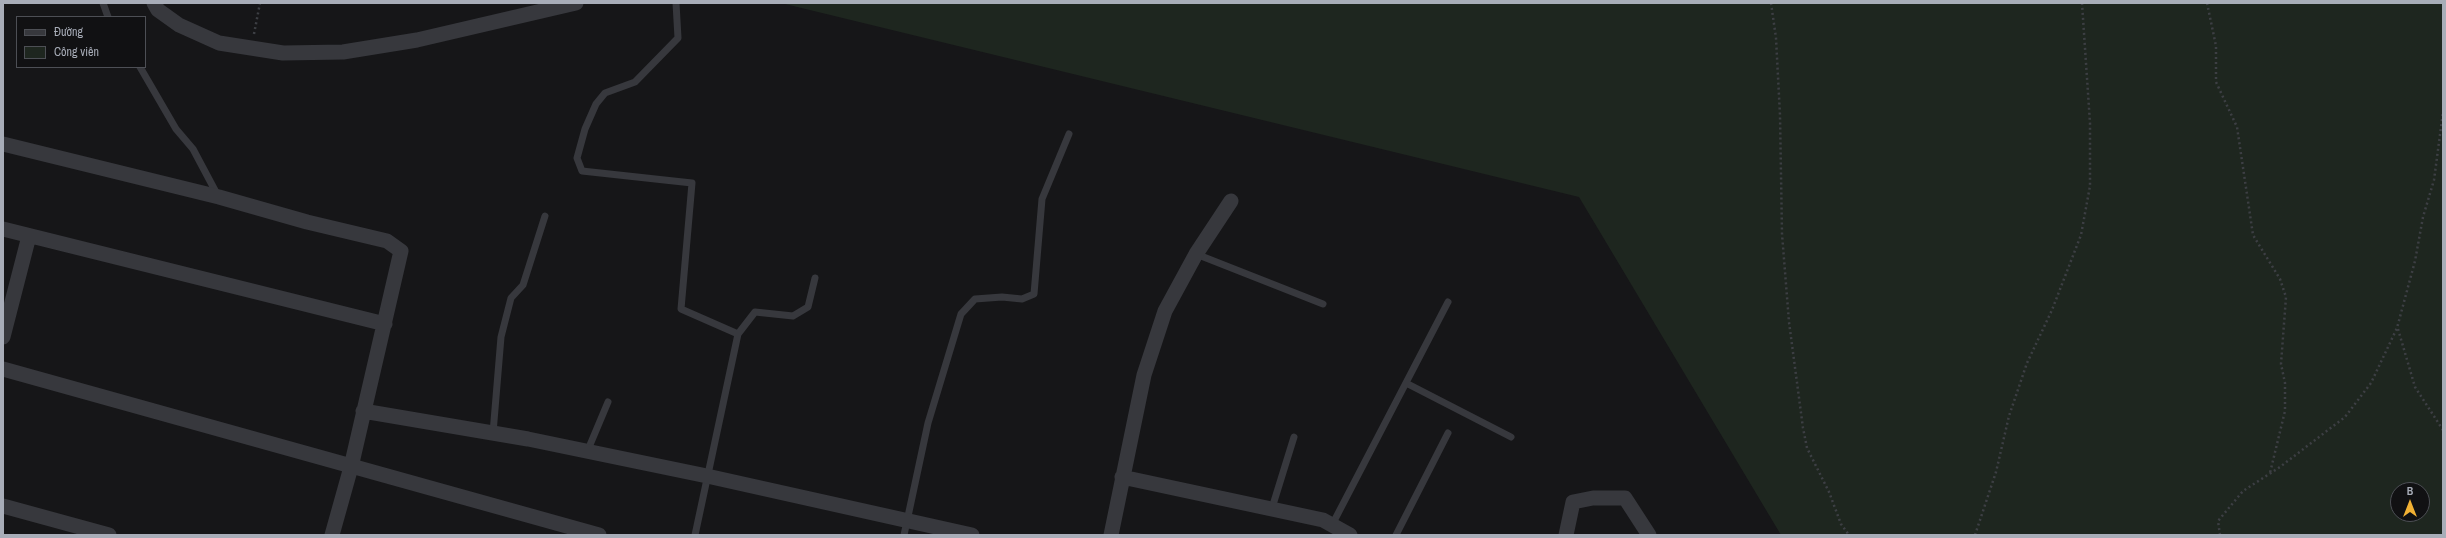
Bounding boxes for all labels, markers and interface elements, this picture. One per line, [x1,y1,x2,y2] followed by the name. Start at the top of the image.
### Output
[16,16,146,68] legend
[54,24,83,40] text: Đường
[54,44,99,60] text: Công viên
[2390,482,2430,522] north arrow
[2407,484,2413,498] text: B

